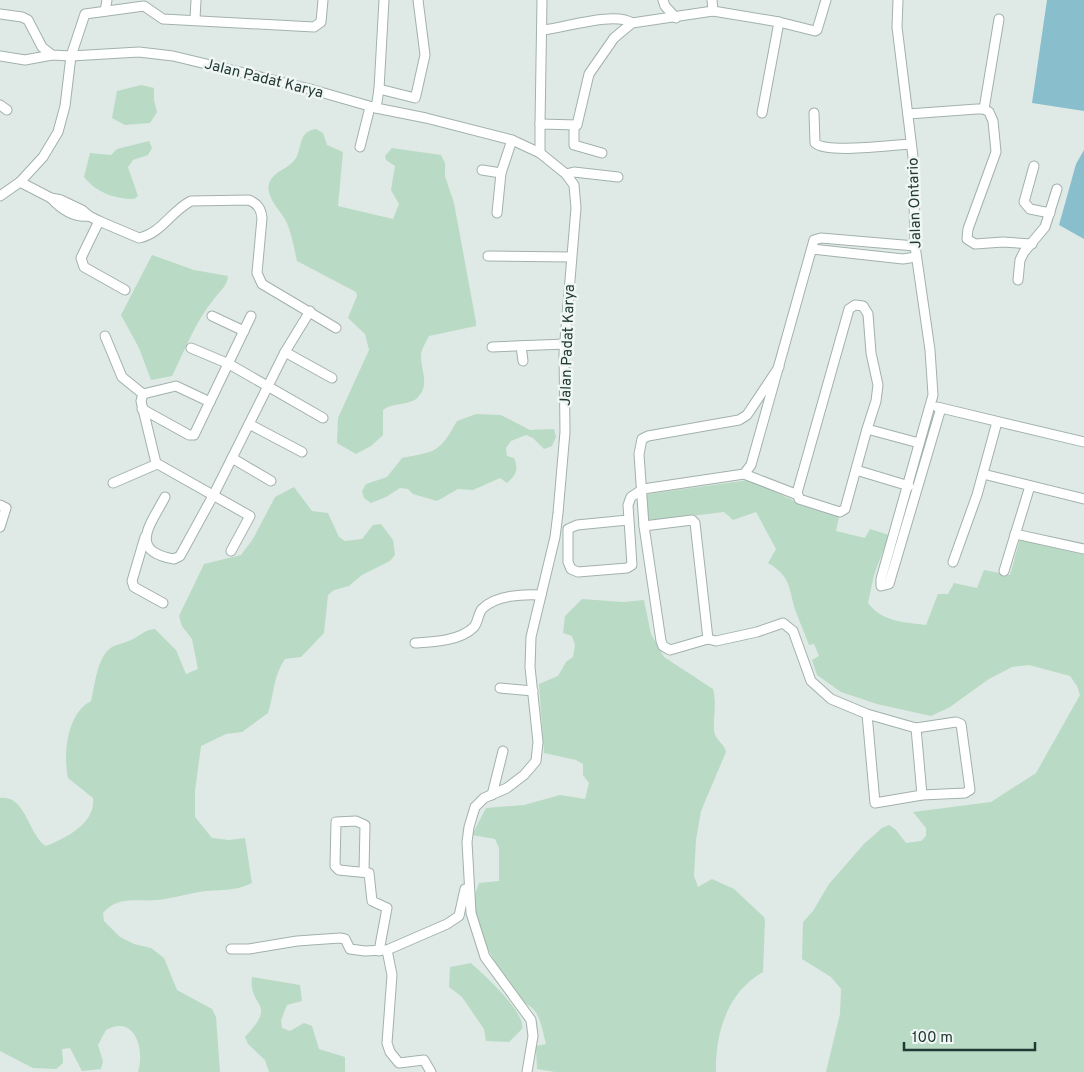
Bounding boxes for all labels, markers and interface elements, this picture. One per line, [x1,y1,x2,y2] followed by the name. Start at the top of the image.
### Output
[202,55,325,103] street label: Jalan Padat Karya
[904,157,927,249] street label: Jalan Ontario
[557,284,580,406] street label: Jalan Padat Karya
[904,1020,1035,1052] scale bar
[912,1029,953,1048] text: 100 m

